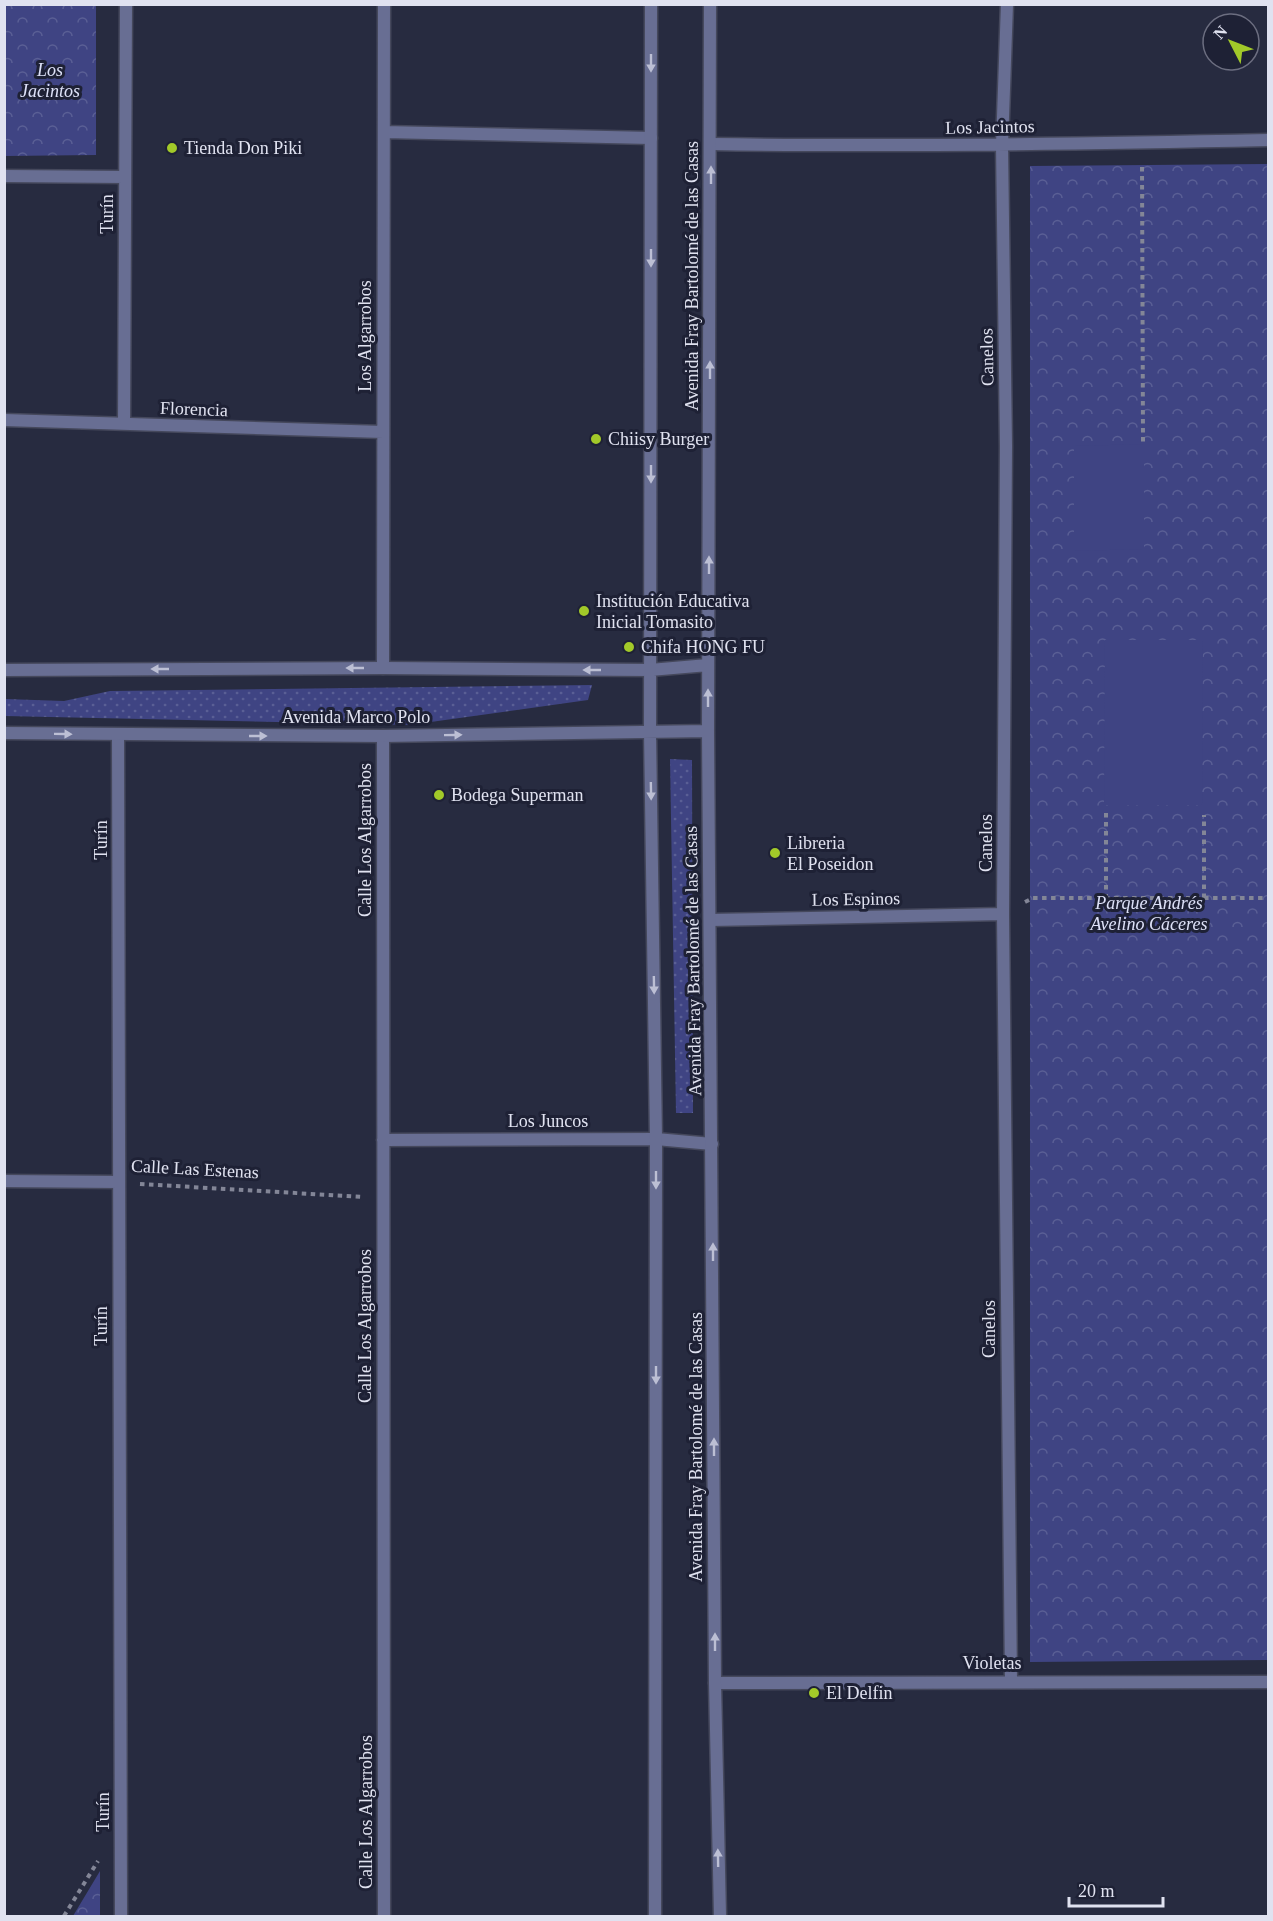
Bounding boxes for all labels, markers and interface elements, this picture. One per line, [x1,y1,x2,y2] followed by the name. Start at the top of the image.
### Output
[1201,12,1261,72] north arrow
[1210,22,1231,42] text: N
[646,53,656,72] one-way arrow
[20,60,80,101] park label: Los Jacintos
[945,116,1035,138] street label: Los Jacintos
[184,138,302,158] place label: Tienda Don Piki
[165,141,179,155] marker: Tienda Don Piki
[682,141,702,411] street label: Avenida Fray Bartolomé de las Casas
[706,166,716,185] one-way arrow
[97,194,117,234] street label: Turín
[646,248,656,267] one-way arrow
[355,280,375,392] street label: Los Algarrobos
[976,328,998,386] street label: Canelos
[705,360,715,379] one-way arrow
[160,398,228,420] street label: Florencia
[608,429,709,449] place label: Chiisy Burger
[589,432,603,446] marker: Chiisy Burger
[646,464,656,483] one-way arrow
[704,555,714,574] one-way arrow
[596,591,749,632] place label: Institución Educativa Inicial Tomasito
[577,604,591,618] marker: Institución Educativa Inicial Tomasito
[641,637,765,657] place label: Chifa HONG FU
[622,640,636,654] marker: Chifa HONG FU
[345,663,364,673] one-way arrow
[150,665,169,674] one-way arrow
[582,665,601,675] one-way arrow
[703,689,713,708] one-way arrow
[282,707,430,727] street label: Avenida Marco Polo
[53,729,72,739] one-way arrow
[443,730,462,740] one-way arrow
[248,731,267,740] one-way arrow
[355,763,375,917] street label: Calle Los Algarrobos
[646,781,655,800] one-way arrow
[451,785,583,805] place label: Bodega Superman
[432,788,446,802] marker: Bodega Superman
[976,814,996,872] street label: Canelos
[91,820,111,860] street label: Turín
[681,826,705,1096] street label: Avenida Fray Bartolomé de las Casas
[787,833,874,874] place label: Libreria El Poseidon
[768,846,782,860] marker: Libreria El Poseidon
[812,888,900,910] street label: Los Espinos
[1090,893,1207,934] park label: Parque Andrés Avelino Cáceres
[649,976,659,995] one-way arrow
[508,1111,588,1131] street label: Los Juncos
[131,1156,259,1182] street label: Calle Las Estenas
[651,1171,661,1190] one-way arrow
[708,1243,718,1262] one-way arrow
[355,1249,375,1403] street label: Calle Los Algarrobos
[979,1300,999,1358] street label: Canelos
[91,1306,111,1346] street label: Turín
[686,1312,706,1582] street label: Avenida Fray Bartolomé de las Casas
[651,1366,661,1385] one-way arrow
[709,1438,719,1457] one-way arrow
[710,1633,720,1652] one-way arrow
[963,1653,1021,1673] street label: Violetas
[826,1683,892,1703] place label: El Delfin
[807,1686,821,1700] marker: El Delfin
[356,1735,376,1889] street label: Calle Los Algarrobos
[93,1792,113,1832] street label: Turín
[714,1849,723,1868] one-way arrow
[1069,1870,1164,1908] scale bar
[1078,1881,1115,1901] text: 20 m

